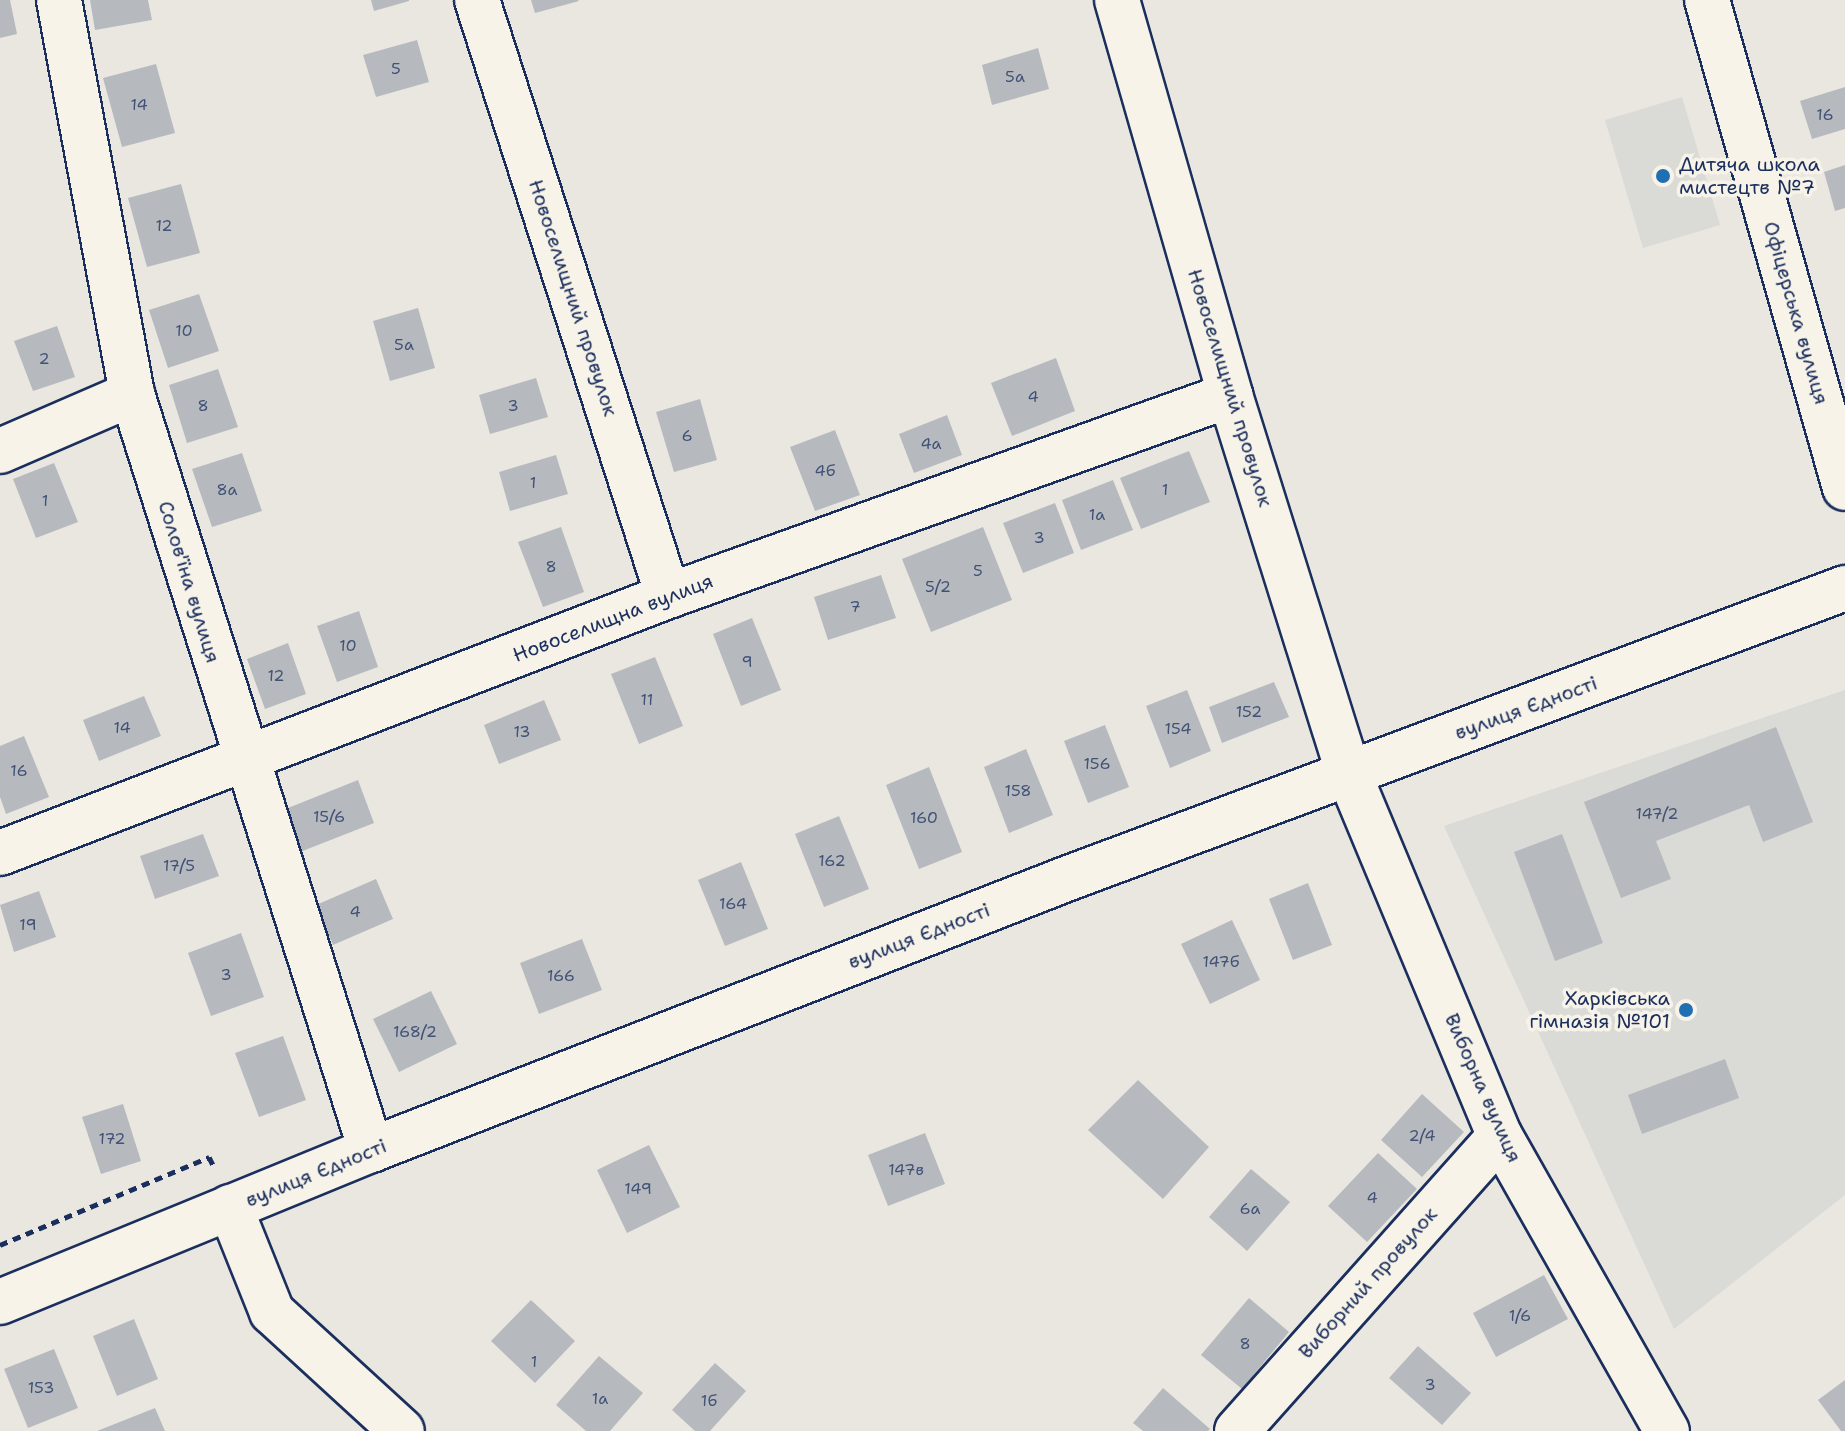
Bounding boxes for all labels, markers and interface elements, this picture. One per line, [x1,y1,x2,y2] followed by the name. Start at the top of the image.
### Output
[391,59,401,79] house number: 5
[1005,67,1025,87] house number: 5а
[130,95,148,115] house number: 14
[1816,105,1834,125] house number: 16
[1679,152,1820,199] place label: Дитяча школа мистецтв №7
[1654,167,1672,185] marker: Дитяча школа мистецтв №7
[523,177,623,419] street label: Новоселищний провулок
[155,216,173,236] house number: 12
[1758,219,1834,407] street label: Офіцерська вулиця
[1182,266,1278,510] street label: Новоселищний провулок
[175,321,193,341] house number: 10
[394,335,414,355] house number: 5а
[38,349,50,369] house number: 2
[1027,387,1039,407] house number: 4
[197,396,209,416] house number: 8
[507,396,519,416] house number: 3
[681,426,693,446] house number: 6
[920,434,942,454] house number: 4а
[815,461,835,481] house number: 4б
[530,473,536,493] house number: 1
[216,480,238,500] house number: 8а
[1162,480,1168,500] house number: 1
[42,491,48,511] house number: 1
[153,498,225,666] street label: Солов'їна вулиця
[1089,505,1105,525] house number: 1а
[1033,528,1045,548] house number: 3
[545,557,557,577] house number: 8
[973,561,983,581] house number: 5
[509,569,717,667] street label: Новоселищна вулиця
[925,577,951,597] house number: 5/2
[849,597,861,617] house number: 7
[339,636,357,656] house number: 10
[741,652,753,672] house number: 9
[267,666,285,686] house number: 12
[1451,671,1601,745] street label: вулиця Єдності
[641,690,653,710] house number: 11
[1236,702,1262,722] house number: 152
[113,718,131,738] house number: 14
[1164,719,1192,739] house number: 154
[513,722,531,742] house number: 13
[1083,754,1111,774] house number: 156
[10,761,28,781] house number: 16
[1004,781,1032,801] house number: 158
[1635,804,1679,824] house number: 147/2
[313,807,345,827] house number: 15/6
[910,808,938,828] house number: 160
[818,851,846,871] house number: 162
[163,856,195,876] house number: 17/5
[719,894,747,914] house number: 164
[845,898,993,974] street label: вулиця Єдності
[349,902,361,922] house number: 4
[19,915,37,935] house number: 19
[1203,952,1239,972] house number: 147б
[220,965,232,985] house number: 3
[547,966,575,986] house number: 166
[1529,986,1670,1033] place label: Харківська гімназія №101
[1677,1001,1695,1019] marker: Харківська гімназія №101
[1439,1010,1527,1166] street label: Виборна вулиця
[393,1022,437,1042] house number: 168/2
[1408,1126,1436,1146] house number: 2/4
[99,1129,125,1149] house number: 172
[242,1134,390,1212] street label: вулиця Єдності
[888,1160,924,1180] house number: 147в
[624,1179,652,1199] house number: 149
[1366,1188,1378,1208] house number: 4
[1239,1199,1261,1219] house number: 6а
[1294,1202,1442,1364] street label: Виборний провулок
[1509,1306,1531,1326] house number: 1/6
[1239,1334,1251,1354] house number: 8
[531,1352,537,1372] house number: 1
[1424,1375,1436,1395] house number: 3
[28,1378,54,1398] house number: 153
[592,1389,608,1409] house number: 1а
[701,1391,717,1411] house number: 1б

